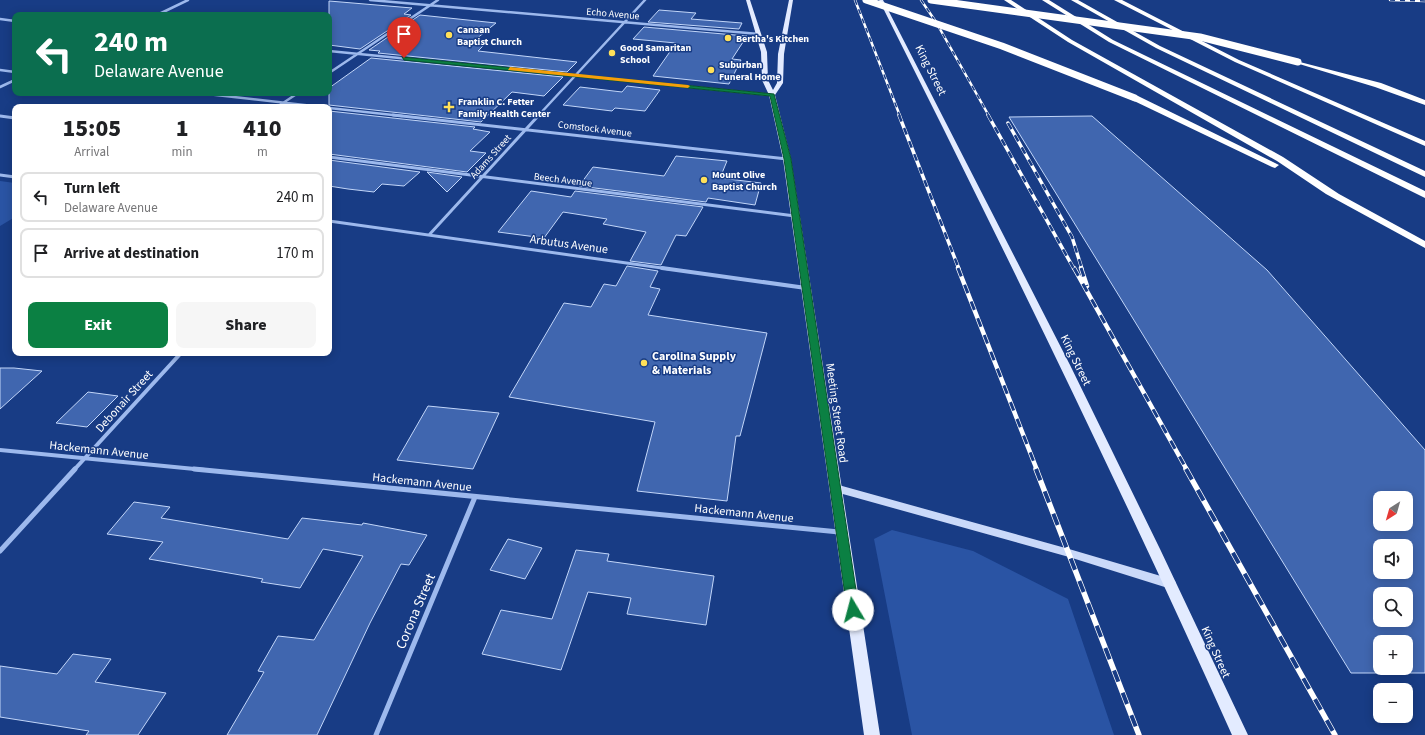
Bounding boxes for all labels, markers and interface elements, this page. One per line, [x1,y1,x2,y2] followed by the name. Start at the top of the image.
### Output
[586,5,640,23] street label: Echo Avenue
[387,17,421,58] pin
[94,22,168,62] text: 240 m
[393,23,415,45] icon: arrive
[457,23,522,49] place label: Canaan Baptist Church
[28,28,80,80] icon: left
[444,30,454,40] marker: Canaan Baptist Church
[736,32,809,46] place label: Bertha's Kitchen
[723,33,733,43] marker: Bertha's Kitchen
[620,41,692,67] place label: Good Samaritan School
[910,42,951,99] street label: King Street
[607,48,617,58] marker: Good Samaritan School
[719,58,781,84] place label: Suburban Funeral Home
[94,59,224,84] text: Delaware Avenue
[706,65,716,75] marker: Suburban Funeral Home
[458,95,551,121] place label: Franklin C. Fetter Family Health Center
[443,101,455,113] marker: Franklin C. Fetter Family Health Center
[62,111,121,146] text: 15:05
[176,111,189,146] text: 1
[243,111,282,146] text: 410
[557,118,633,140] street label: Comstock Avenue
[467,131,515,182] street label: Adams Street
[74,143,109,161] text: Arrival
[172,143,193,161] text: min
[257,143,268,161] text: m
[712,168,777,194] place label: Mount Olive Baptist Church
[533,169,593,191] street label: Beech Avenue
[699,175,709,185] marker: Mount Olive Baptist Church
[64,178,120,199] text: Turn left
[30,186,52,208] icon: left
[276,187,314,208] text: 240 m
[64,199,158,217] text: Delaware Avenue
[529,231,609,258] street label: Arbutus Avenue
[30,242,52,264] icon: arrive
[64,243,199,264] text: Arrive at destination
[276,243,314,264] text: 170 m
[28,302,168,348] button: Exit
[176,302,316,348] button: Share
[1056,332,1095,389] street label: King Street
[652,348,737,379] place label: Carolina Supply & Materials
[639,358,649,368] marker: Carolina Supply & Materials
[821,362,852,464] street label: Meeting Street Road
[92,366,157,436] street label: Debonair Street
[49,437,149,464] street label: Hackemann Avenue
[372,469,472,496] street label: Hackemann Avenue
[1373,491,1413,531] north arrow
[1373,491,1413,723] map controls
[694,500,794,527] street label: Hackemann Avenue
[1373,539,1413,579] button: sound
[391,570,441,652] street label: Corona Street
[1373,587,1413,627] button: search
[832,589,874,631] position arrow
[1197,624,1234,681] street label: King Street
[1373,635,1413,675] button: +
[1373,683,1413,723] button: −

